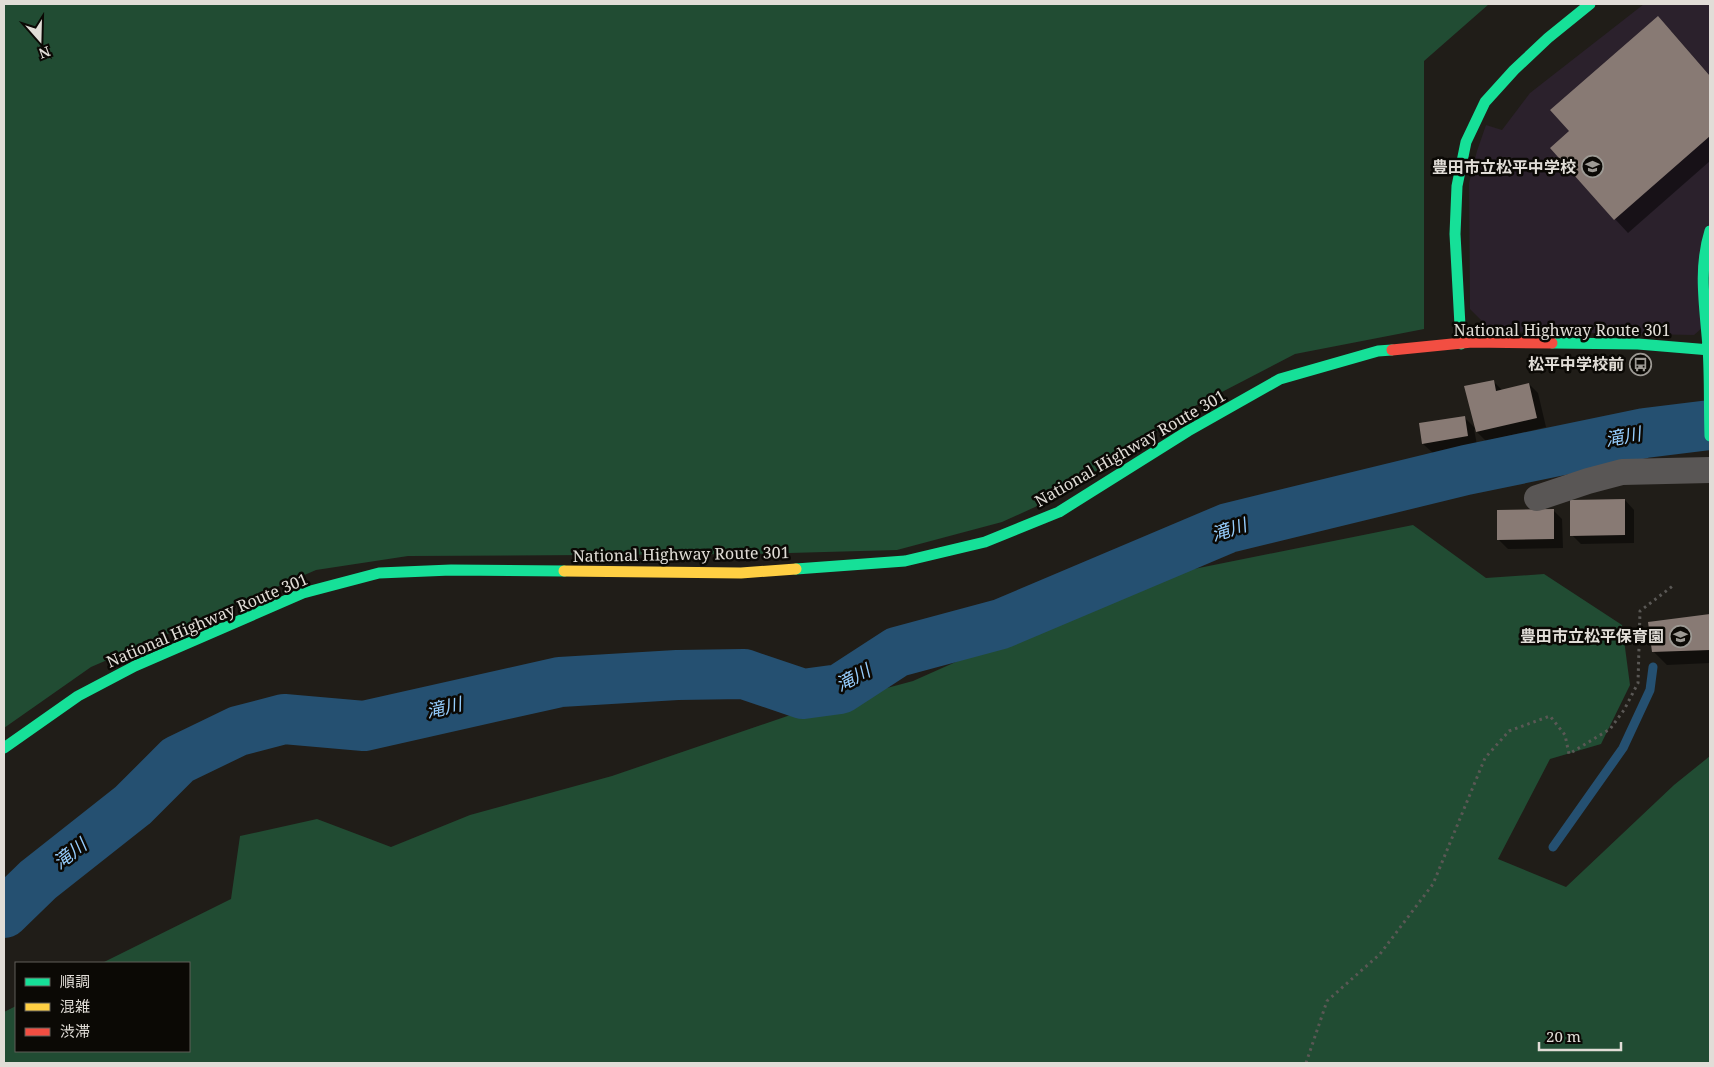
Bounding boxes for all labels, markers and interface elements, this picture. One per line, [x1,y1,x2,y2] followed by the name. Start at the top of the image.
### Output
[15,15,65,65] north arrow
[36,42,53,64] text: N
[1580,155,1604,179] school or university icon: 豊田市立松平中学校
[1432,156,1576,178] place label: 豊田市立松平中学校
[1454,319,1670,341] street label: National Highway Route 301
[1628,352,1652,376] bus stop icon: 松平中学校前
[1528,353,1624,375] place label: 松平中学校前
[1031,384,1229,512] street label: National Highway Route 301
[1603,420,1645,451] water label: 滝川
[1208,511,1251,546] water label: 滝川
[572,541,790,567] street label: National Highway Route 301
[103,567,311,673] street label: National Highway Route 301
[1668,624,1692,648] school or university icon: 豊田市立松平保育園
[1520,625,1664,647] place label: 豊田市立松平保育園
[831,657,876,696] water label: 滝川
[424,691,466,723] water label: 滝川
[48,831,93,874] water label: 滝川
[15,962,190,1052] legend
[60,971,90,991] text: 順調
[60,996,90,1016] text: 混雑
[1539,1020,1622,1052] scale bar
[60,1021,90,1041] text: 渋滞
[1546,1026,1581,1046] text: 20 m

